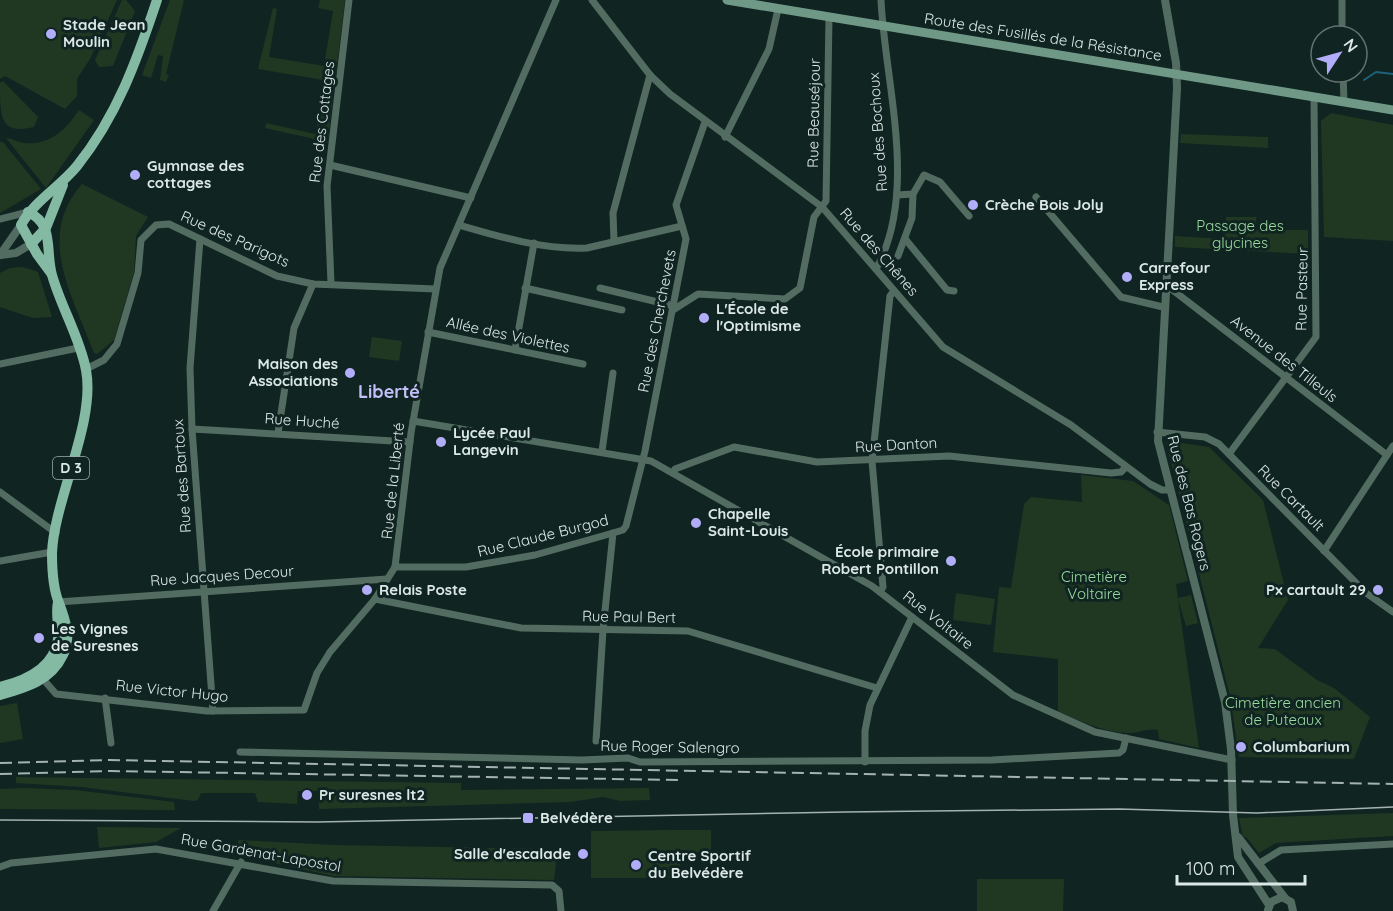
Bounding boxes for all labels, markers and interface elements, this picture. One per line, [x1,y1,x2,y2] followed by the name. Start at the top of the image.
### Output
[923,8,1163,65] street label: Route des Fusillés de la Résistance
[63,15,146,51] place label: Stade Jean Moulin
[1309,24,1369,84] north arrow
[44,27,58,41] marker: Stade Jean Moulin
[1340,35,1363,56] text: N
[803,58,824,168] street label: Rue Beauséjour
[305,60,338,184] street label: Rue des Cottages
[864,72,891,192] street label: Rue des Bochoux
[147,156,244,192] place label: Gymnase des cottages
[128,168,142,182] marker: Gymnase des cottages
[985,195,1104,214] place label: Crèche Bois Joly
[966,198,980,212] marker: Crèche Bois Joly
[836,204,923,300] street label: Rue des Chênes
[178,206,293,271] street label: Rue des Parigots
[1196,216,1284,252] park label: Passage des glycines
[1291,247,1312,331] street label: Rue Pasteur
[633,248,680,394] street label: Rue des Cherchevets
[1139,258,1211,294] place label: Carrefour Express
[1120,270,1134,284] marker: Carrefour Express
[716,299,801,335] place label: L'École de l'Optimisme
[697,311,711,325] marker: L'École de l'Optimisme
[1227,311,1342,406] street label: Avenue des Tilleuls
[445,312,572,357] street label: Allée des Violettes
[249,354,338,390] place label: Maison des Associations
[343,366,357,380] marker: Maison des Associations
[358,380,420,403] district label: Liberté
[264,408,340,433] street label: Rue Huché
[168,418,195,534] street label: Rue des Bartoux
[377,422,408,540] street label: Rue de la Liberté
[453,423,531,459] place label: Lycée Paul Langevin
[854,433,938,456] street label: Rue Danton
[1163,433,1216,573] street label: Rue des Bas Rogers
[434,435,448,449] marker: Lycée Paul Langevin
[53,457,89,479] road number: D 3
[1254,460,1329,535] street label: Rue Cartault
[708,504,788,540] place label: Chapelle Saint-Louis
[475,510,610,561] street label: Rue Claude Burgod
[689,516,703,530] marker: Chapelle Saint-Louis
[821,542,939,578] place label: École primaire Robert Pontillon
[944,554,958,568] marker: École primaire Robert Pontillon
[149,561,295,590] street label: Rue Jacques Decour
[1061,567,1127,603] park label: Cimetière Voltaire
[379,580,467,599] place label: Relais Poste
[1266,580,1366,599] place label: Px cartault 29
[360,583,374,597] marker: Relais Poste
[1371,583,1385,597] marker: Px cartault 29
[899,586,977,653] street label: Rue Voltaire
[582,606,676,627] street label: Rue Paul Bert
[51,619,139,655] place label: Les Vignes de Suresnes
[32,631,46,645] marker: Les Vignes de Suresnes
[115,675,229,706] street label: Rue Victor Hugo
[1225,693,1341,729] park label: Cimetière ancien de Puteaux
[600,736,740,757] street label: Rue Roger Salengro
[1253,737,1350,756] place label: Columbarium
[1234,740,1248,754] marker: Columbarium
[319,785,425,804] place label: Pr suresnes lt2
[300,788,314,802] marker: Pr suresnes lt2
[540,808,613,827] place label: Belvédère
[521,811,535,825] marker: Belvédère
[180,829,343,876] street label: Rue Gardenat-Lapostol
[454,844,571,863] place label: Salle d'escalade
[648,846,751,882] place label: Centre Sportif du Belvédère
[576,847,590,861] marker: Salle d'escalade
[1177,848,1304,886] scale bar
[1186,857,1235,880] text: 100 m
[629,858,643,872] marker: Centre Sportif du Belvédère

